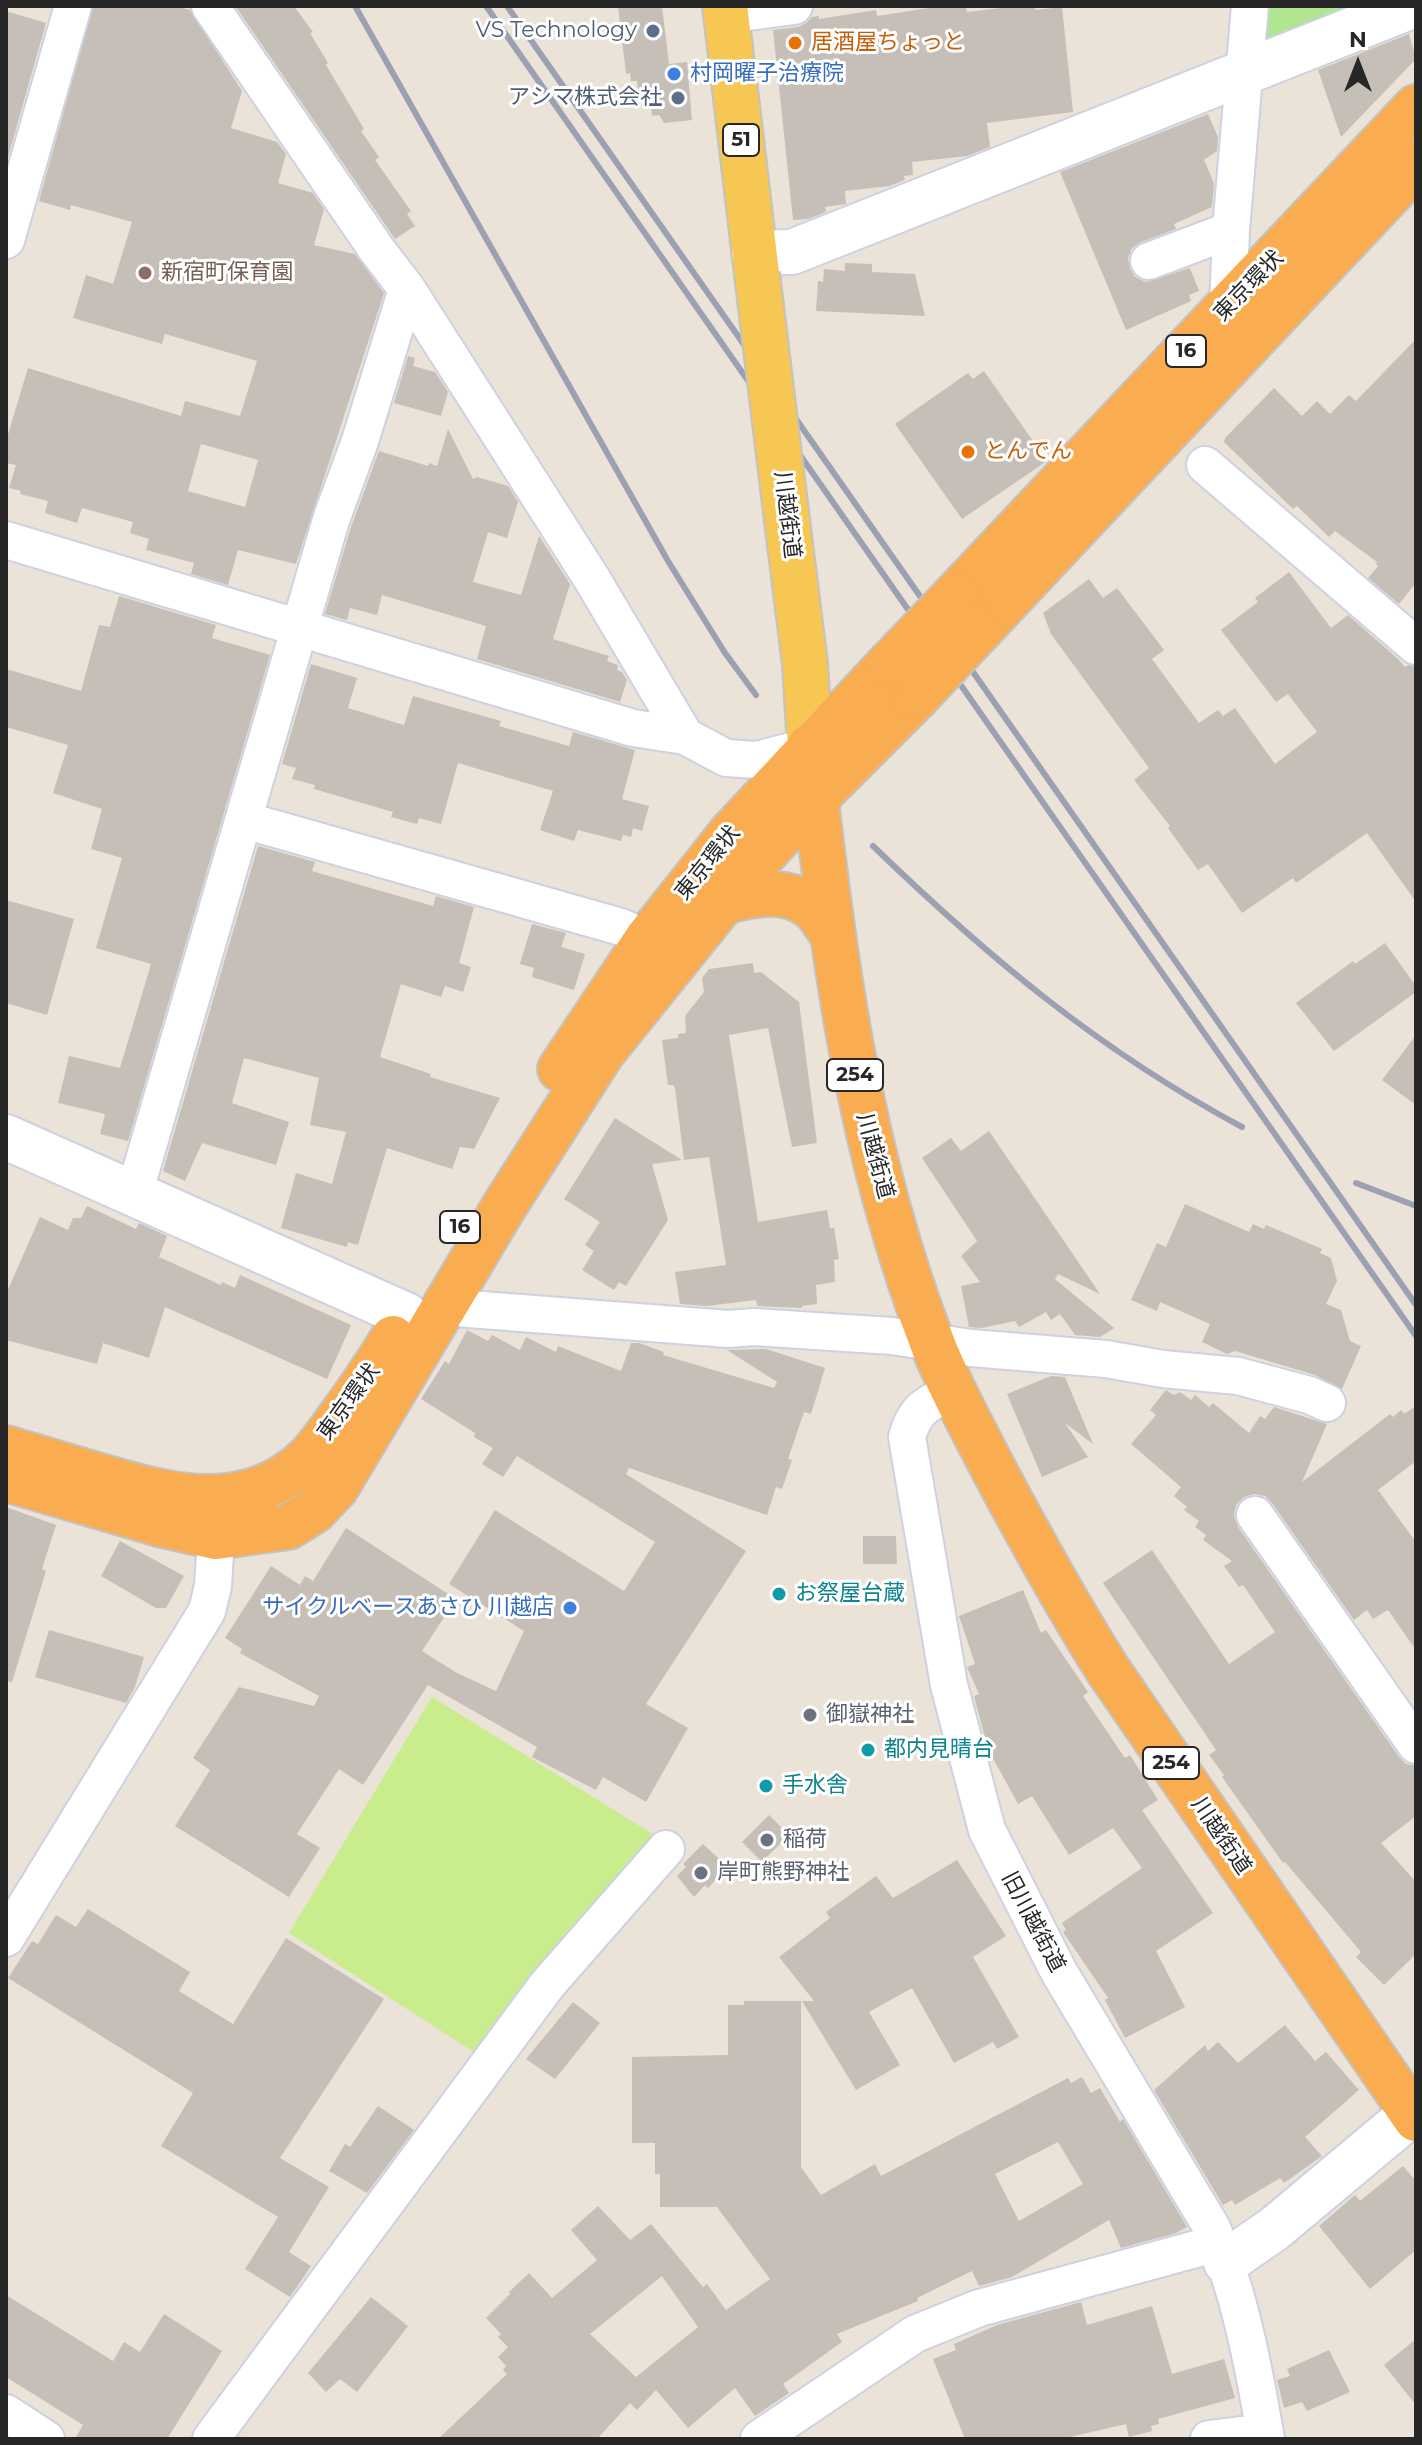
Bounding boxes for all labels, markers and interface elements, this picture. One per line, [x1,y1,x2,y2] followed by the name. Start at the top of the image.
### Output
[476,18,637,44] place label: VS Technology
[644,22,662,40] marker: VS Technology
[1318,24,1398,104] north arrow
[1349,26,1367,53] text: N
[811,30,965,56] place label: 居酒屋ちょっと
[786,34,804,52] marker: 居酒屋ちょっと
[690,61,844,87] place label: 村岡曜子治療院
[665,65,683,83] marker: 村岡曜子治療院
[508,85,662,111] place label: アシマ株式会社
[669,89,687,107] marker: アシマ株式会社
[723,124,759,156] road number: 51
[1209,245,1289,327] street label: 東京環状
[161,260,293,286] place label: 新宿町保育園
[136,264,154,282] marker: 新宿町保育園
[1166,335,1206,367] road number: 16
[984,439,1072,465] place label: とんでん
[959,443,977,461] marker: とんでん
[769,470,805,560] street label: 川越街道
[670,820,746,906] street label: 東京環状
[827,1059,883,1091] road number: 254
[851,1110,899,1202] street label: 川越街道
[440,1211,480,1243] road number: 16
[312,1359,386,1445] street label: 東京環状
[795,1581,905,1607] place label: お祭屋台蔵
[770,1585,788,1603] marker: お祭屋台蔵
[262,1595,554,1621] place label: サイクルベースあさひ 川越店
[561,1599,579,1617] marker: サイクルベースあさひ 川越店
[826,1702,914,1728] place label: 御嶽神社
[801,1706,819,1724] marker: 御嶽神社
[884,1737,994,1763] place label: 都内見晴台
[859,1741,877,1759] marker: 都内見晴台
[1143,1747,1199,1779] road number: 254
[782,1773,848,1799] place label: 手水舎
[757,1777,775,1795] marker: 手水舎
[1185,1792,1257,1880] street label: 川越街道
[783,1827,827,1853] place label: 稲荷
[758,1831,776,1849] marker: 稲荷
[717,1860,849,1886] place label: 岸町熊野神社
[692,1864,710,1882] marker: 岸町熊野神社
[996,1867,1070,1977] street label: 旧川越街道

